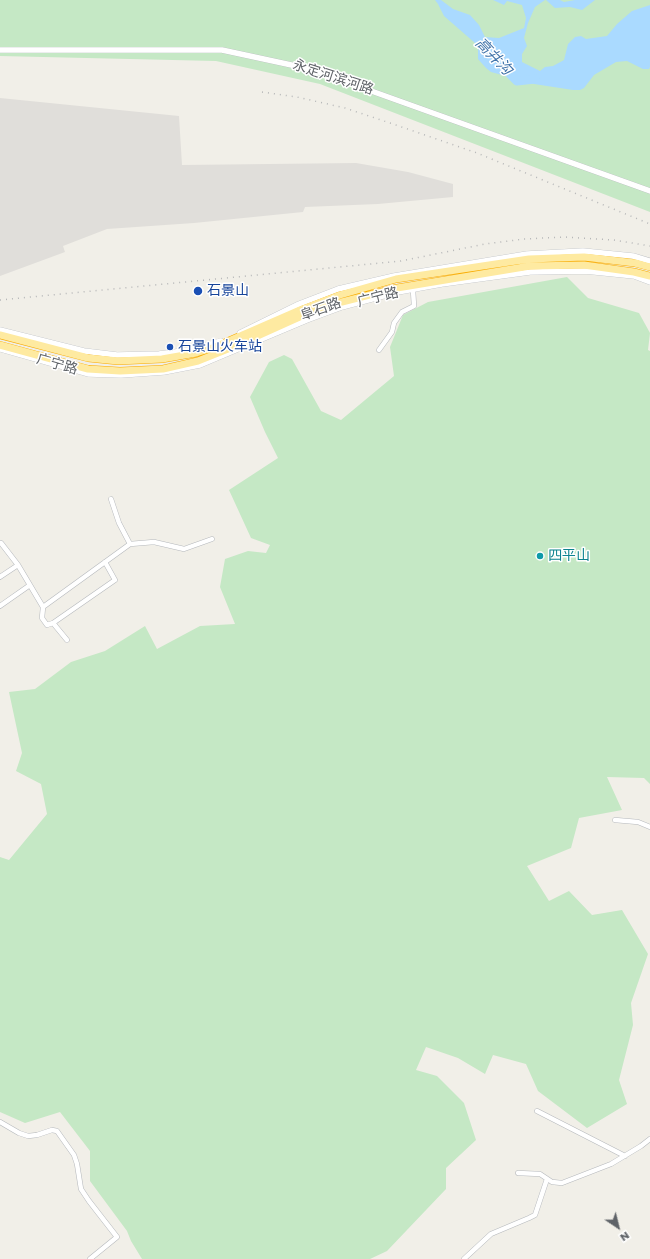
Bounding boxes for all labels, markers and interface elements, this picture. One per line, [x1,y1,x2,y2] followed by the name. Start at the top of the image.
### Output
[471,35,515,79] water label: 高井沟
[290,57,376,99] street label: 永定河滨河路
[207,283,249,299] place label: 石景山
[192,285,204,297] marker: 石景山
[356,285,400,311] street label: 广宁路
[298,295,344,325] street label: 阜石路
[178,339,262,355] place label: 石景山火车站
[165,342,175,352] marker: 石景山火车站
[34,351,80,379] street label: 广宁路
[548,548,590,564] place label: 四平山
[535,551,545,561] marker: 四平山
[598,1207,638,1247] north arrow
[617,1228,633,1246] text: N

